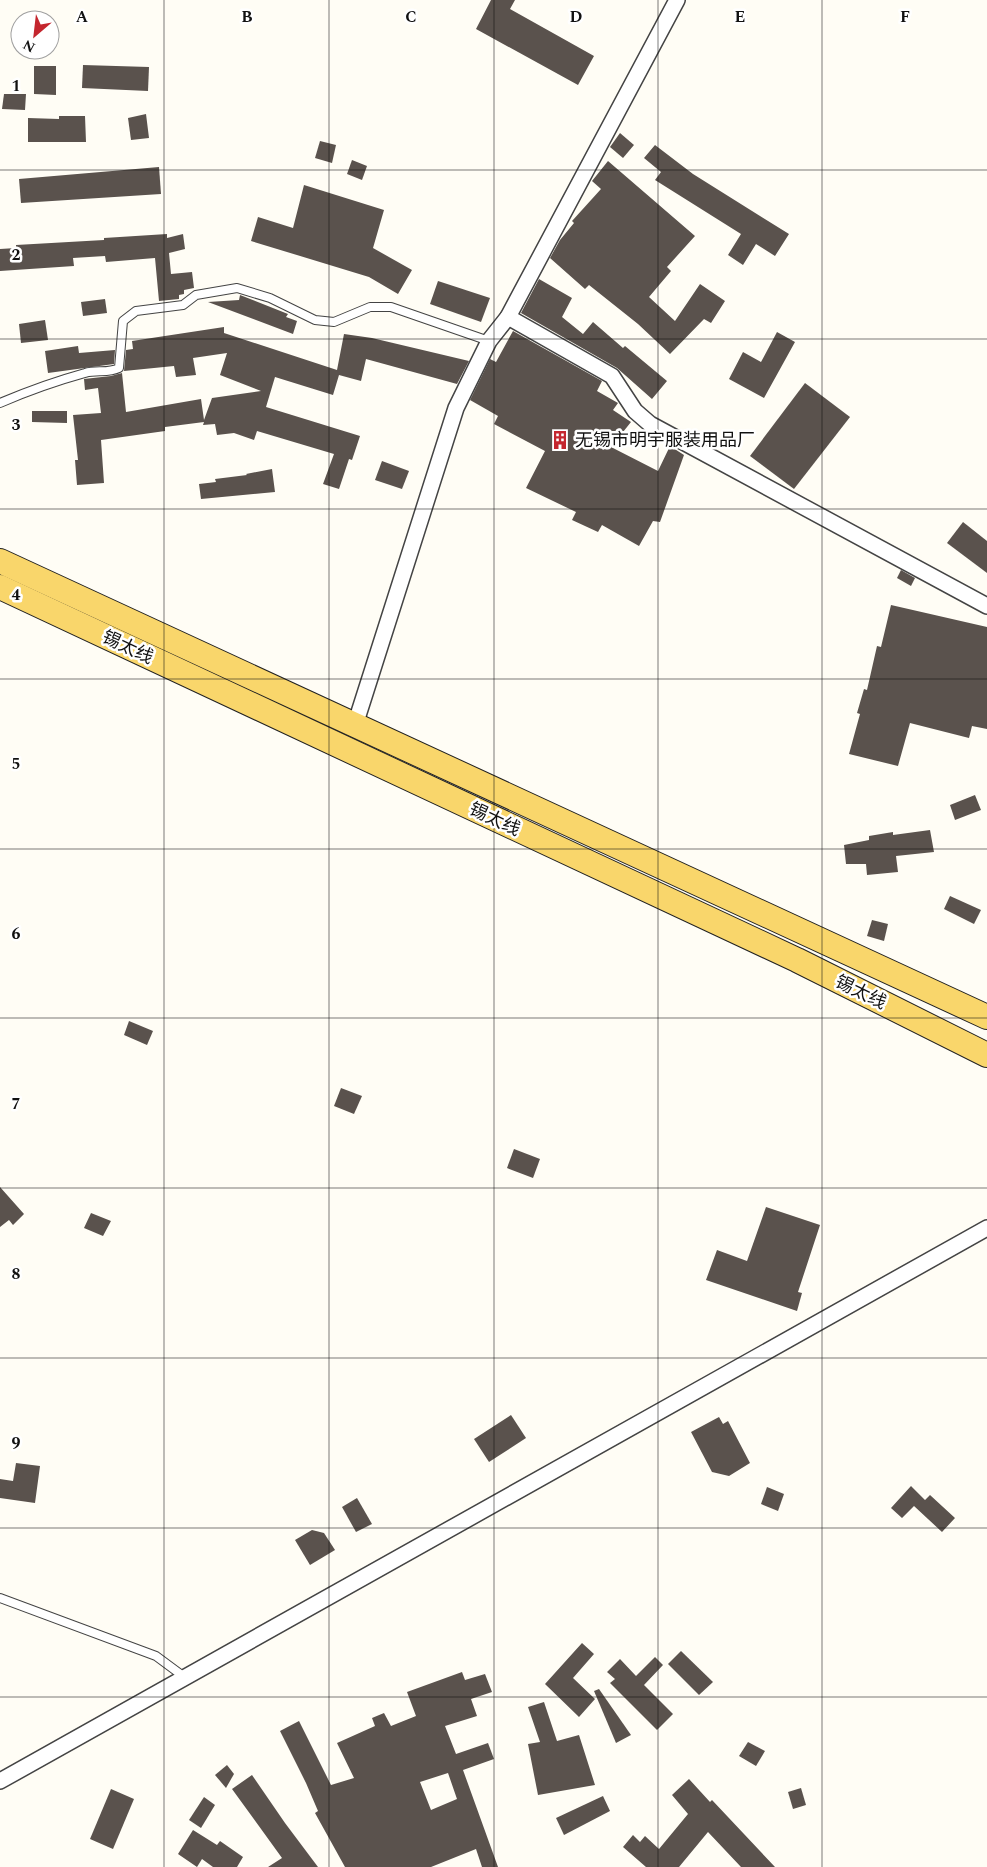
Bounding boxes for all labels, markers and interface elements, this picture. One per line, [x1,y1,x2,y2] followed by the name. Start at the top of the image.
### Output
[76,5,89,29] text: A
[241,5,253,29] text: B
[405,5,417,29] text: C
[570,5,583,29] text: D
[735,5,745,29] text: E
[900,5,910,29] text: F
[10,10,60,60] north arrow
[19,34,39,58] text: N
[12,74,20,98] text: 1
[12,243,21,267] text: 2
[12,413,21,437] text: 3
[575,427,755,454] place label: 无锡市明宇服装用品厂
[549,429,571,451] building icon: 无锡市明宇服装用品厂
[12,583,21,607] text: 4
[98,624,158,671] street label: 锡太线
[12,752,20,776] text: 5
[465,796,525,843] street label: 锡太线
[12,922,21,946] text: 6
[831,968,891,1016] street label: 锡太线
[12,1092,21,1116] text: 7
[12,1262,21,1286] text: 8
[12,1431,21,1455] text: 9

